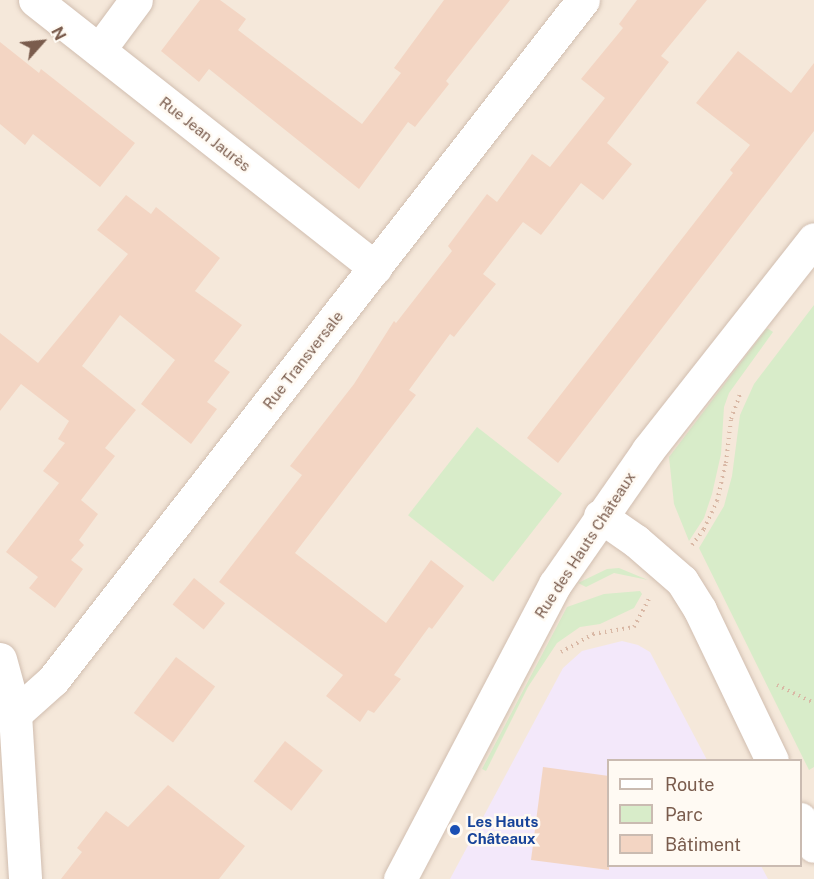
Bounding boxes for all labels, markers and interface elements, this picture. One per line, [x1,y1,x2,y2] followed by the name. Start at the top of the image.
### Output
[12,12,72,72] north arrow
[47,24,70,43] text: N
[156,93,254,175] street label: Rue Jean Jaurès
[259,307,347,413] street label: Rue Transversale
[531,468,639,622] street label: Rue des Hauts Châteaux
[607,759,802,867] legend
[665,774,714,795] text: Route
[665,804,703,825] text: Parc
[467,812,538,847] place label: Les Hauts Châteaux
[448,823,462,837] marker: Les Hauts Châteaux
[665,834,741,855] text: Bâtiment

